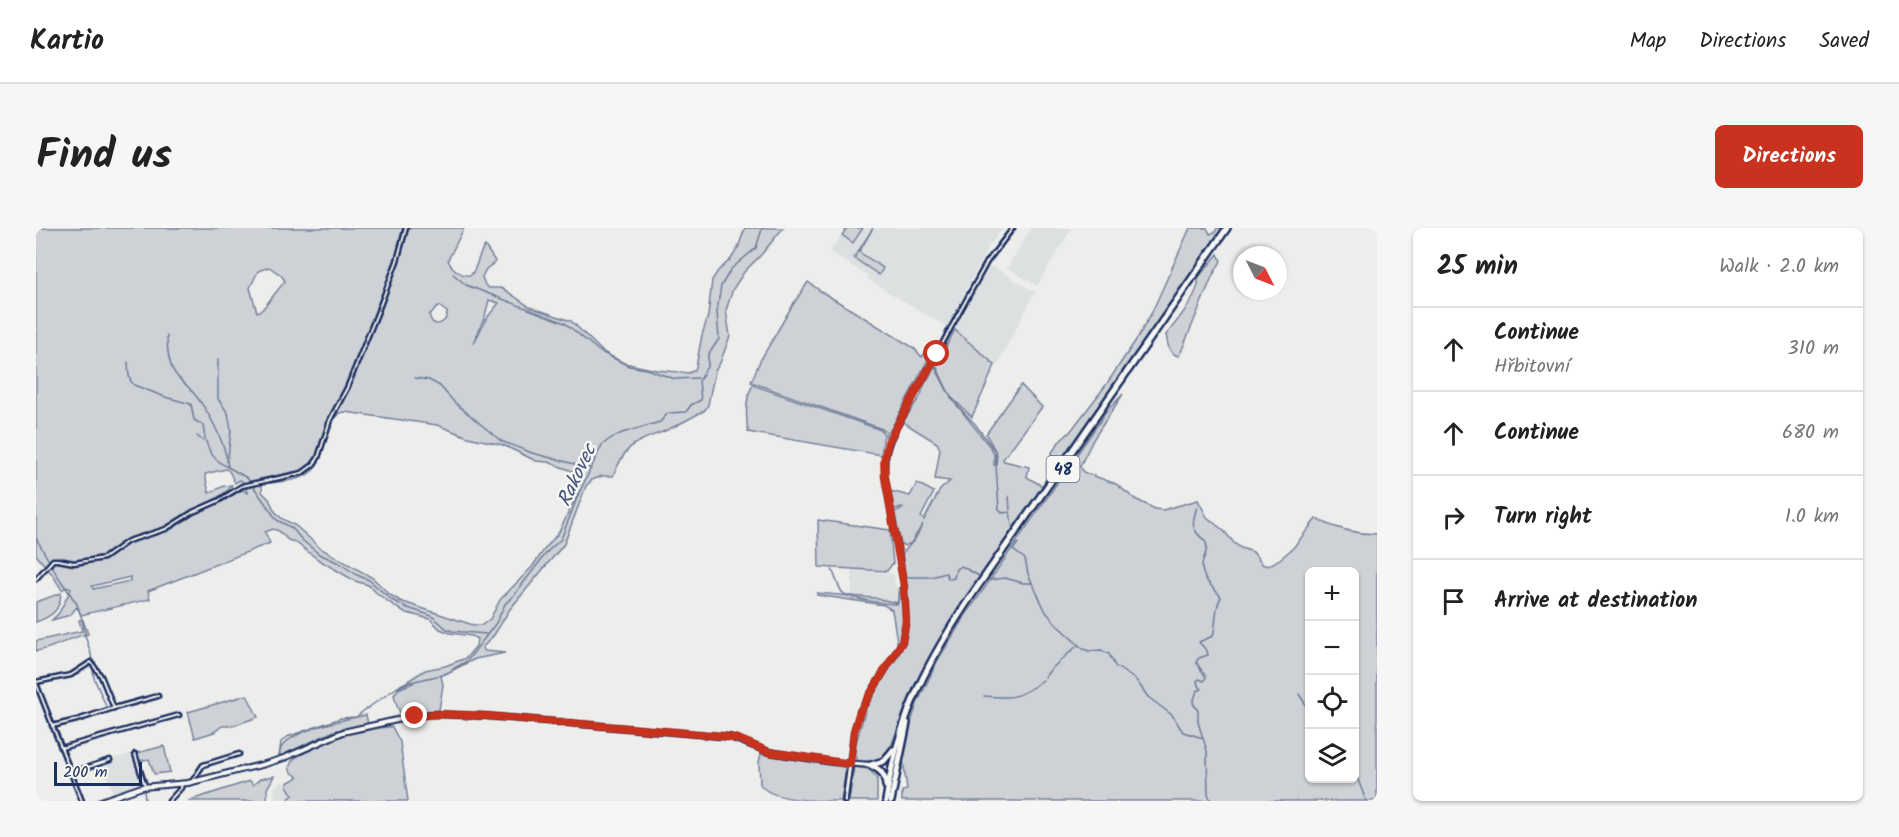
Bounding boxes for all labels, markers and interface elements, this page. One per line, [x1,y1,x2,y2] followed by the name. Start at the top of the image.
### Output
[30,19,104,64] text: Kartio
[1630,25,1666,58] text: Map
[1699,25,1786,58] text: Directions
[1819,25,1869,58] text: Saved
[36,123,172,190] text: Find us
[1715,125,1863,188] button: Directions
[1233,246,1287,300] north arrow
[1437,246,1518,288] text: 25 min
[1719,251,1839,283] text: Walk · 2.0 km
[1494,316,1579,351] text: Continue
[1437,333,1470,366] icon: ahead
[1787,333,1839,365] text: 310 m
[923,340,949,366] route start
[1494,351,1570,383] text: Hřbitovní
[1494,416,1579,451] text: Continue
[1437,417,1470,450] icon: ahead
[1782,417,1839,449] text: 680 m
[549,437,607,512] water label: Rakovec
[1046,456,1080,482] road number: 48
[1494,500,1592,535] text: Turn right
[1437,501,1470,534] icon: right
[1785,501,1839,533] text: 1.0 km
[1305,567,1359,783] map controls
[1305,567,1359,621] button: +
[1494,584,1697,619] text: Arrive at destination
[1437,585,1470,618] icon: arrive
[1305,621,1359,675] button: −
[1305,675,1359,729] button: locate
[401,702,427,728] route end
[1305,729,1359,783] button: layers
[54,759,142,786] scale bar
[63,760,107,785] text: 200 m

